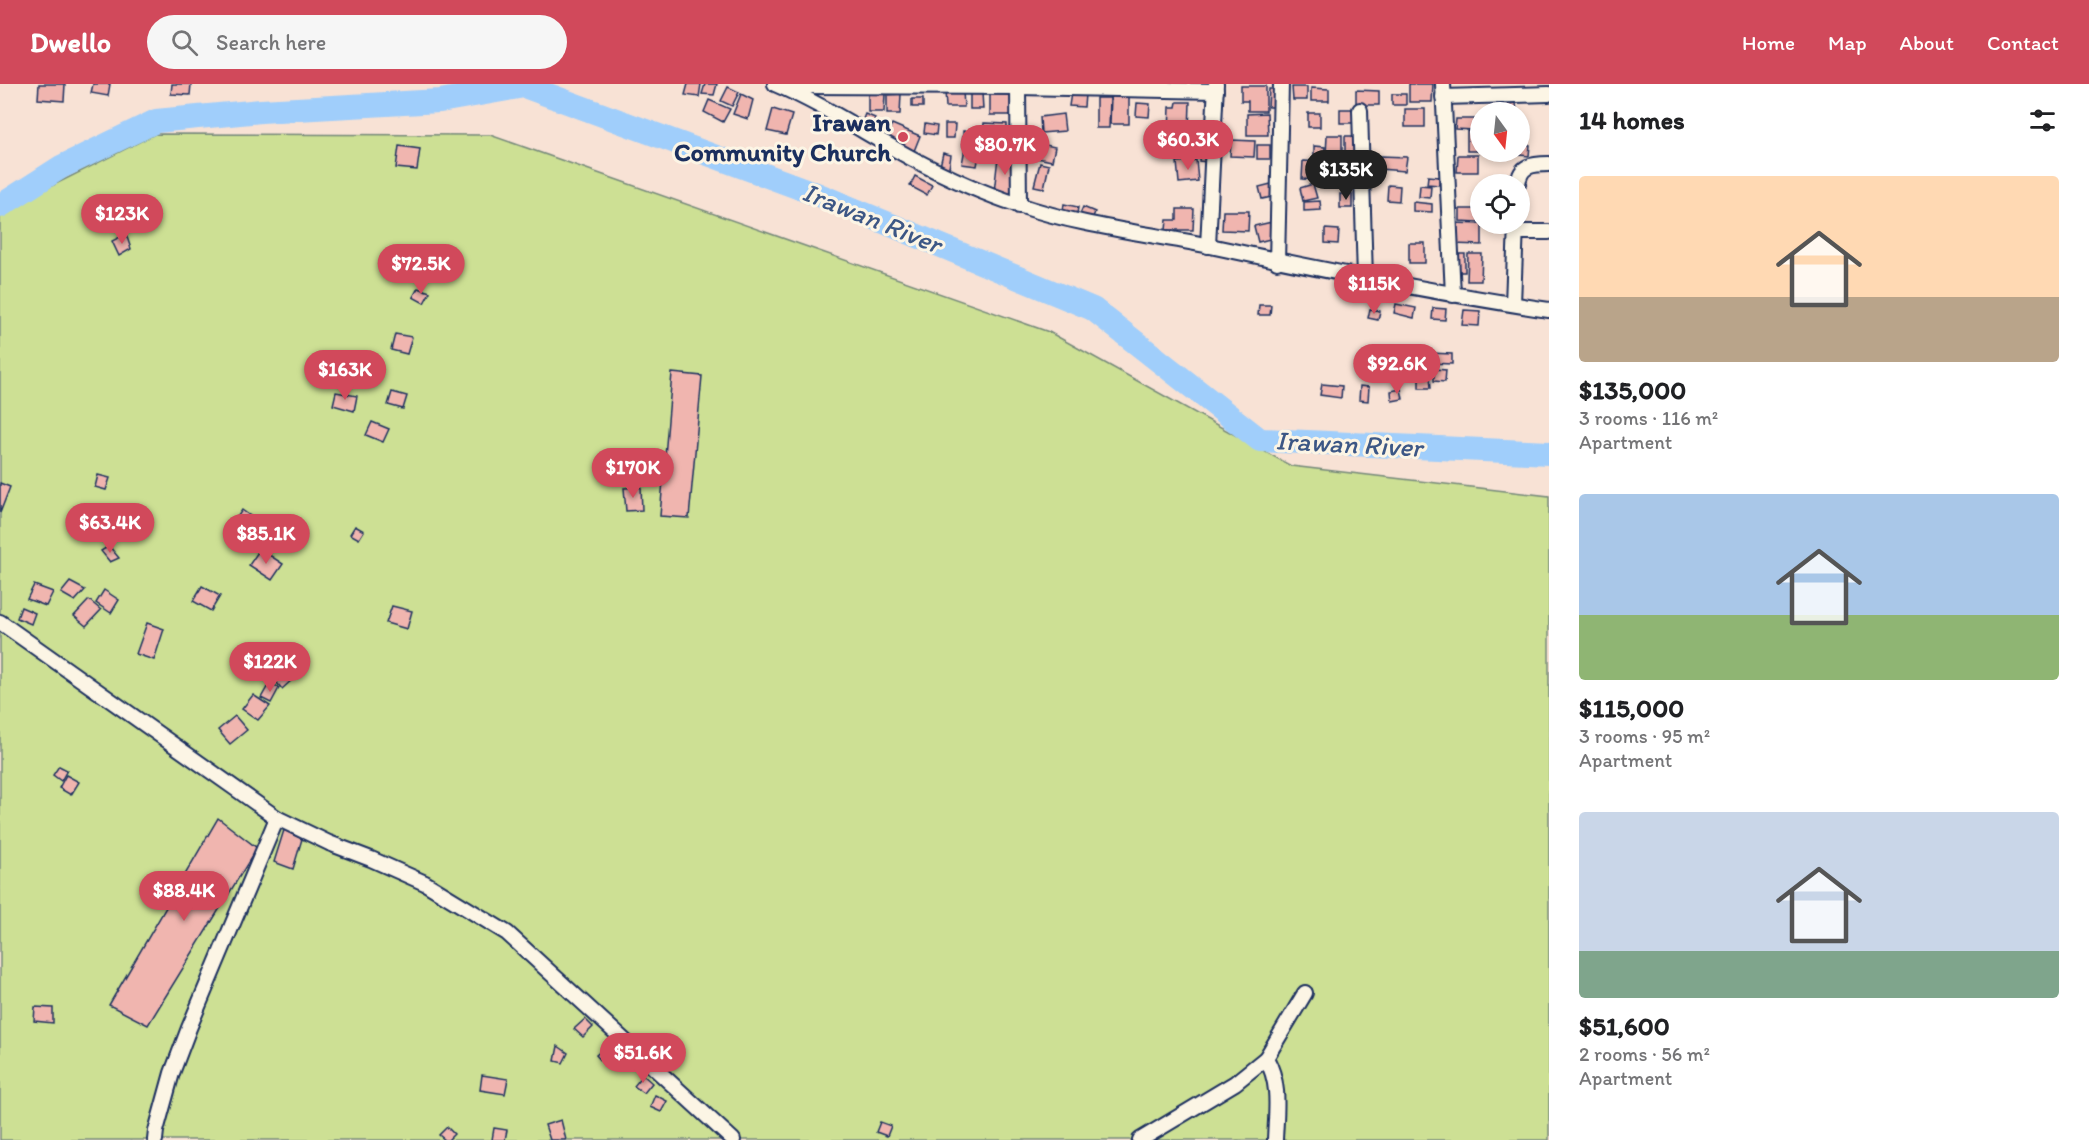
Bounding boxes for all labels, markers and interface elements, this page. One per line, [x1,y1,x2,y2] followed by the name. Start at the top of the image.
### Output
[147,15,567,69] search box
[30,25,111,59] text: Dwello
[168,26,201,59] icon: search
[216,29,326,56] text: Search here
[1742,30,1795,55] text: Home
[1828,30,1867,55] text: Map
[1900,30,1954,55] text: About
[1987,30,2059,55] text: Contact
[1470,102,1530,162] north arrow
[1470,102,1530,234] map controls
[1579,104,1685,136] text: 14 homes
[2026,104,2059,137] icon: filters
[674,106,891,168] place label: Irawan Community Church
[1139,120,1237,171] pin: $60.3K
[956,125,1054,176] pin: $80.7K
[1157,127,1219,151] text: $60.3K
[896,130,910,144] marker: Irawan Community Church
[974,132,1036,156] text: $80.7K
[1304,150,1388,201] pin: $135K
[1319,157,1373,181] text: $135K
[1470,174,1530,234] button: locate
[798,175,949,261] water label: Irawan River
[80,194,164,245] pin: $123K
[95,201,149,225] text: $123K
[1765,215,1873,323] icon: home
[372,244,470,295] pin: $72.5K
[392,251,450,275] text: $72.5K
[1332,264,1416,315] pin: $115K
[1348,271,1400,295] text: $115K
[1348,344,1446,395] pin: $92.6K
[303,350,387,401] pin: $163K
[1367,351,1427,375] text: $92.6K
[318,357,372,381] text: $163K
[1579,374,1686,406] text: $135,000
[1579,406,1718,430] text: 3 rooms · 116 m²
[1275,423,1426,464] water label: Irawan River
[1579,430,1672,454] text: Apartment
[591,448,675,499] pin: $170K
[606,455,660,479] text: $170K
[61,503,159,554] pin: $63.4K
[79,510,141,534] text: $63.4K
[217,514,315,565] pin: $85.1K
[237,521,295,545] text: $85.1K
[1765,533,1873,641] icon: home
[228,642,312,693] pin: $122K
[243,649,297,673] text: $122K
[1579,692,1684,724] text: $115,000
[1579,724,1710,748] text: 3 rooms · 95 m²
[1579,748,1672,772] text: Apartment
[1765,851,1873,959] icon: home
[135,871,233,922] pin: $88.4K
[153,878,215,902] text: $88.4K
[1579,1010,1670,1042] text: $51,600
[594,1033,692,1084] pin: $51.6K
[614,1040,672,1064] text: $51.6K
[1579,1042,1710,1066] text: 2 rooms · 56 m²
[1579,1066,1672,1090] text: Apartment

